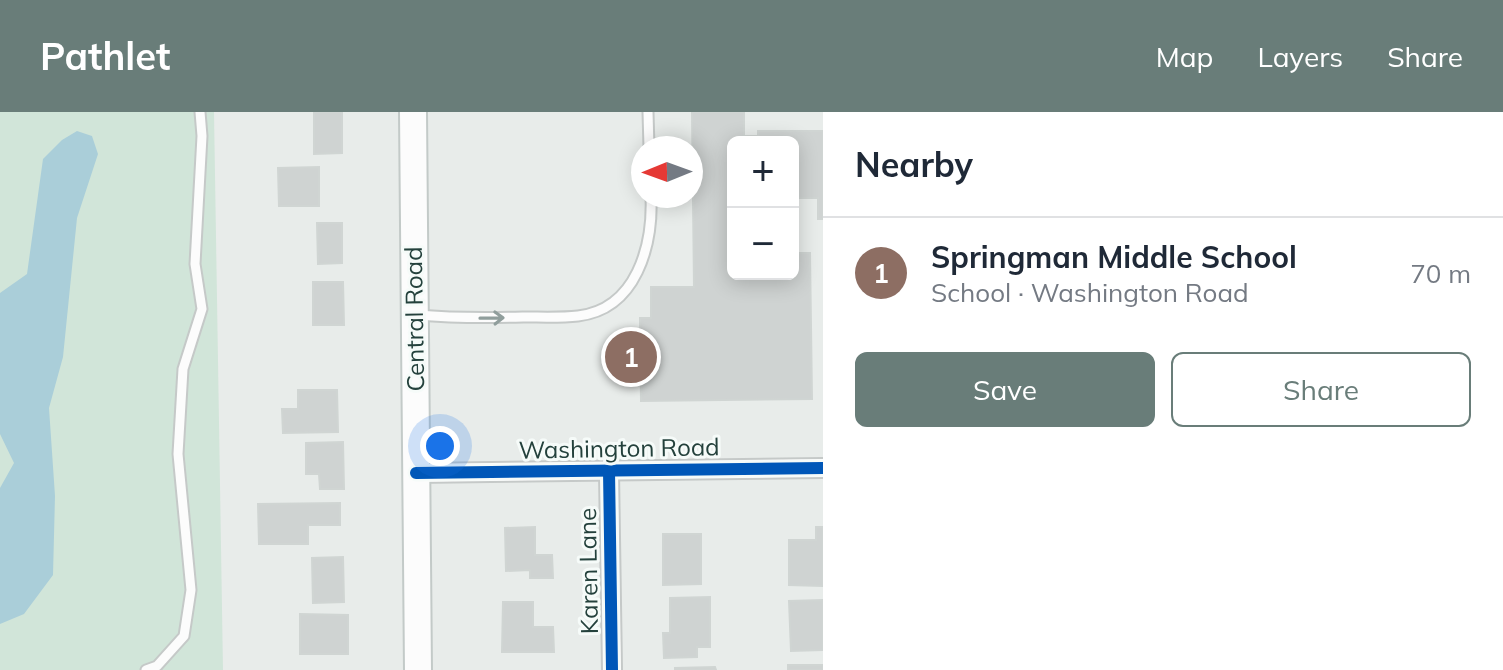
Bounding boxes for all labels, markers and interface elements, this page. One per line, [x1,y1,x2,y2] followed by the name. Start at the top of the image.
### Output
[40,32,170,80] text: Pathlet
[1156,39,1213,74] text: Map
[1257,39,1343,74] text: Layers
[1387,39,1463,74] text: Share
[631,136,703,208] north arrow
[727,136,799,280] map controls
[727,136,799,208] button: +
[855,143,973,186] text: Nearby
[727,208,799,280] button: −
[931,238,1297,276] text: Springman Middle School
[398,246,430,392] street label: Central Road
[873,257,889,290] text: 1
[1410,257,1471,290] text: 70 m
[931,276,1249,309] text: School · Washington Road
[478,310,505,326] one-way arrow
[605,327,657,387] pin: 1
[855,352,1155,427] button: Save
[1171,352,1471,427] button: Share
[420,426,460,466] your location
[518,431,720,465] street label: Washington Road
[572,508,604,634] street label: Karen Lane

